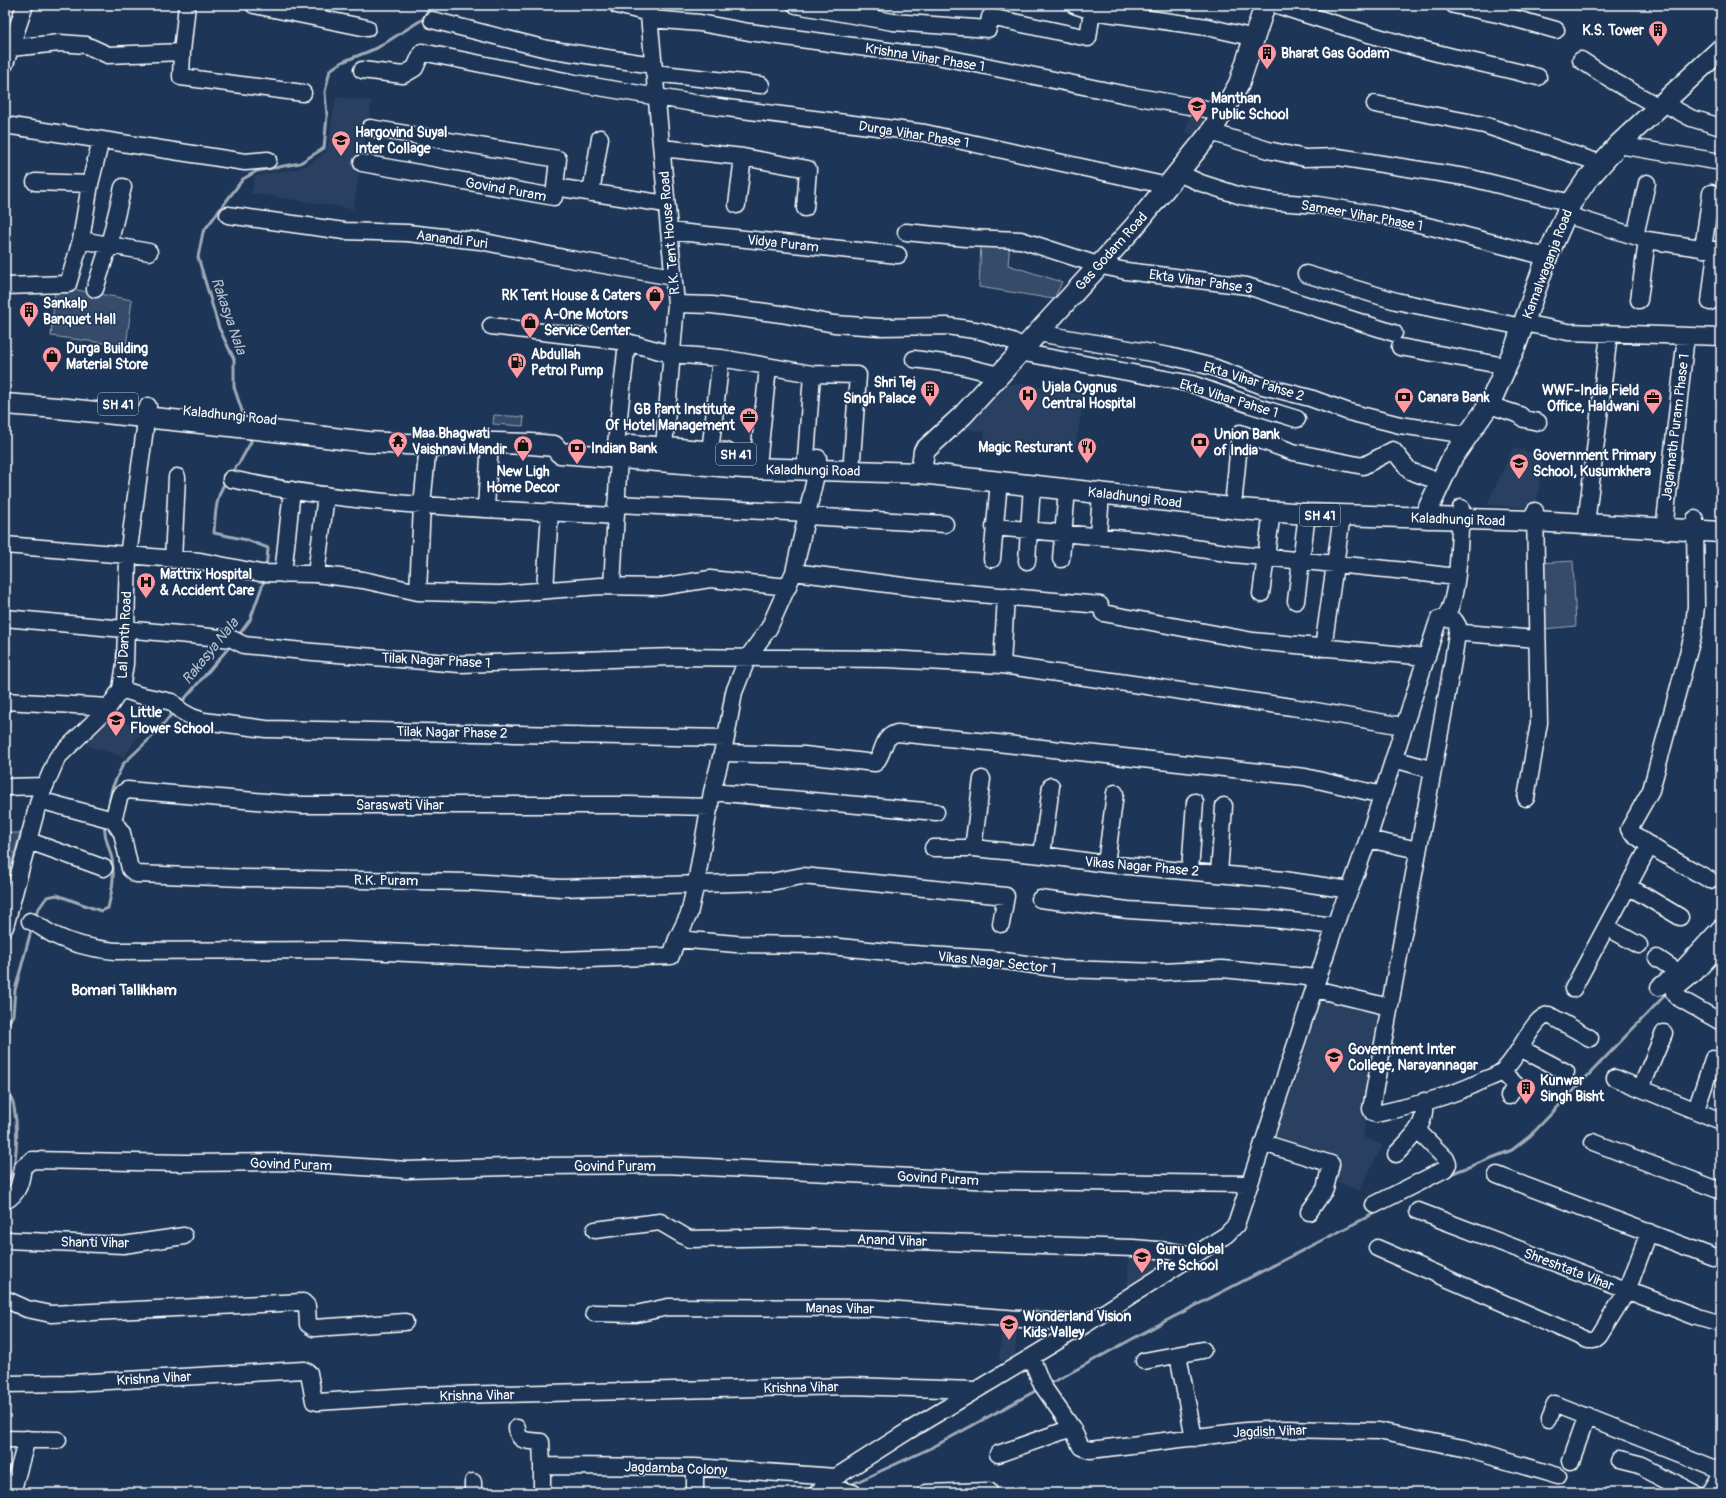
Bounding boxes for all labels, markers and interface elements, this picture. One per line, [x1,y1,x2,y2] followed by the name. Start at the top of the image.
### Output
[1647,19,1669,47] building icon: K.S. Tower
[1582,22,1645,39] place label: K.S. Tower
[864,40,986,75] street label: Krishna Vihar Phase 1
[1256,42,1278,70] building icon: Bharat Gas Godam
[1281,45,1390,62] place label: Bharat Gas Godam
[1211,90,1289,123] place label: Manthan Public School
[1186,95,1208,123] school or university icon: Manthan Public School
[857,117,970,152] street label: Durga Vihar Phase 1
[355,124,447,157] place label: Hargovind Suyal Inter Collage
[330,129,352,157] school or university icon: Hargovind Suyal Inter Collage
[656,170,683,296] street label: R.K. Tent House Road
[464,174,548,205] street label: Govind Puram
[1300,196,1424,235] street label: Sameer Vihar Phase 1
[1519,207,1576,321] street label: Kamalwaganja Road
[1072,208,1151,294] street label: Gas Godam Road
[415,227,489,252] street label: Aanandi Puri
[746,231,820,256] street label: Vidya Puram
[1148,266,1254,297] street label: Ekta Vihar Pahse 3
[207,275,251,358] water label: Rakasya Nala
[644,284,666,312] shop icon: RK Tent House & Caters
[501,287,642,304] place label: RK Tent House & Caters
[43,295,116,328] place label: Sankalp Banquet Hall
[18,300,40,328] building icon: Sankalp Banquet Hall
[544,306,631,339] place label: A-One Motors Service Center
[519,311,541,339] shop icon: A-One Motors Service Center
[66,340,149,373] place label: Durga Building Material Store
[41,345,63,373] shop icon: Durga Building Material Store
[531,346,604,379] place label: Abdullah Petrol Pump
[506,351,528,379] fuel station icon: Abdullah Petrol Pump
[1658,353,1693,501] street label: Jagannath Puram Phase 1
[1201,358,1306,405] street label: Ekta Vihar Pahse 2
[843,374,917,407] place label: Shri Tej Singh Palace
[1177,375,1280,422] street label: Ekta Vihar Pahse 1
[919,379,941,407] building icon: Shri Tej Singh Palace
[1042,379,1136,412] place label: Ujala Cygnus Central Hospital
[1542,382,1640,415] place label: WWF-India Field Office, Haldwani
[1017,384,1039,412] hospital icon: Ujala Cygnus Central Hospital
[1393,386,1415,414] bank icon: Canara Bank
[1642,387,1664,415] office icon: WWF-India Field Office, Haldwani
[1418,389,1490,406] place label: Canara Bank
[98,393,138,415] road number: SH 41
[605,401,736,434] place label: GB Pant Institute Of Hotel Management
[182,402,278,429] street label: Kaladhungi Road
[738,406,760,434] office icon: GB Pant Institute Of Hotel Management
[412,425,508,458] place label: Maa Bhagwati Vaishnavi Mandir
[1213,426,1280,459] place label: Union Bank of India
[387,430,409,458] temple icon: Maa Bhagwati Vaishnavi Mandir
[1189,431,1211,459] bank icon: Union Bank of India
[512,434,534,462] shop icon: New Ligh Home Decor
[1076,436,1098,464] restaurant icon: Magic Resturant
[566,437,588,465] bank icon: Indian Bank
[978,439,1073,456] place label: Magic Resturant
[591,440,657,457] place label: Indian Bank
[716,443,756,465] road number: SH 41
[1533,447,1656,480] place label: Government Primary School, Kusumkhera
[1508,452,1530,480] school or university icon: Government Primary School, Kusumkhera
[765,461,861,480] street label: Kaladhungi Road
[486,463,561,496] place label: New Ligh Home Decor
[1087,483,1183,512] street label: Kaladhungi Road
[1300,504,1340,526] road number: SH 41
[1410,509,1506,530] street label: Kaladhungi Road
[160,566,256,599] place label: Mattrix Hospital & Accident Care
[135,571,157,599] hospital icon: Mattrix Hospital & Accident Care
[114,591,135,679] street label: Lal Danth Road
[178,613,244,688] water label: Rakasya Nala
[381,649,491,672] street label: Tilak Nagar Phase 1
[130,704,214,737] place label: Little Flower School
[105,709,127,737] school or university icon: Little Flower School
[396,723,508,742] street label: Tilak Nagar Phase 2
[356,797,444,814] street label: Saraswati Vihar
[1084,853,1200,880] street label: Vikas Nagar Phase 2
[354,871,418,890] street label: R.K. Puram
[937,948,1057,977] street label: Vikas Nagar Sector 1
[71,981,177,1000] district label: Bomari Tallikham
[1348,1041,1479,1074] place label: Government Inter College, Narayannagar
[1323,1046,1345,1074] school or university icon: Government Inter College, Narayannagar
[1540,1072,1604,1105] place label: Kunwar Singh Bisht
[1515,1077,1537,1105] building icon: Kunwar Singh Bisht
[250,1155,332,1174] street label: Govind Puram
[574,1158,656,1175] street label: Govind Puram
[897,1168,979,1189] street label: Govind Puram
[857,1231,927,1250] street label: Anand Vihar
[60,1233,130,1252] street label: Shanti Vihar
[1156,1241,1224,1274] place label: Guru Global Pre School
[1521,1245,1616,1294] street label: Shreshtata Vihar
[1131,1246,1153,1274] school or university icon: Guru Global Pre School
[805,1299,875,1318] street label: Manas Vihar
[1023,1308,1131,1341] place label: Wonderland Vision Kids Valley
[998,1313,1020,1341] school or university icon: Wonderland Vision Kids Valley
[116,1368,192,1389] street label: Krishna Vihar
[763,1378,839,1397] street label: Krishna Vihar
[439,1386,515,1405] street label: Krishna Vihar
[1233,1422,1308,1441] street label: Jagdish Vihar
[624,1458,728,1479] street label: Jagdamba Colony

